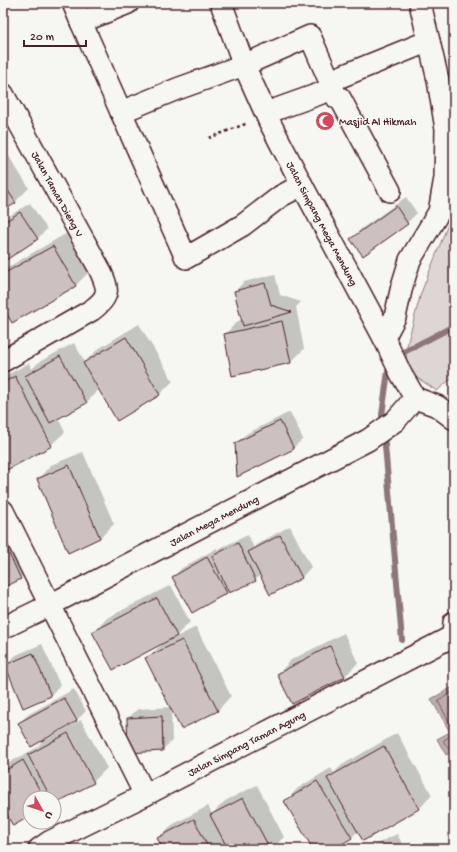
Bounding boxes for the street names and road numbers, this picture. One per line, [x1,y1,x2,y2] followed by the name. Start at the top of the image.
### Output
[28,150,85,240] street label: Jalan Taman Dieng V
[283,160,359,289] street label: Jalan Simpang Mega Mendung
[168,494,261,550] street label: Jalan Mega Mendung
[186,709,308,780] street label: Jalan Simpang Taman Agung

